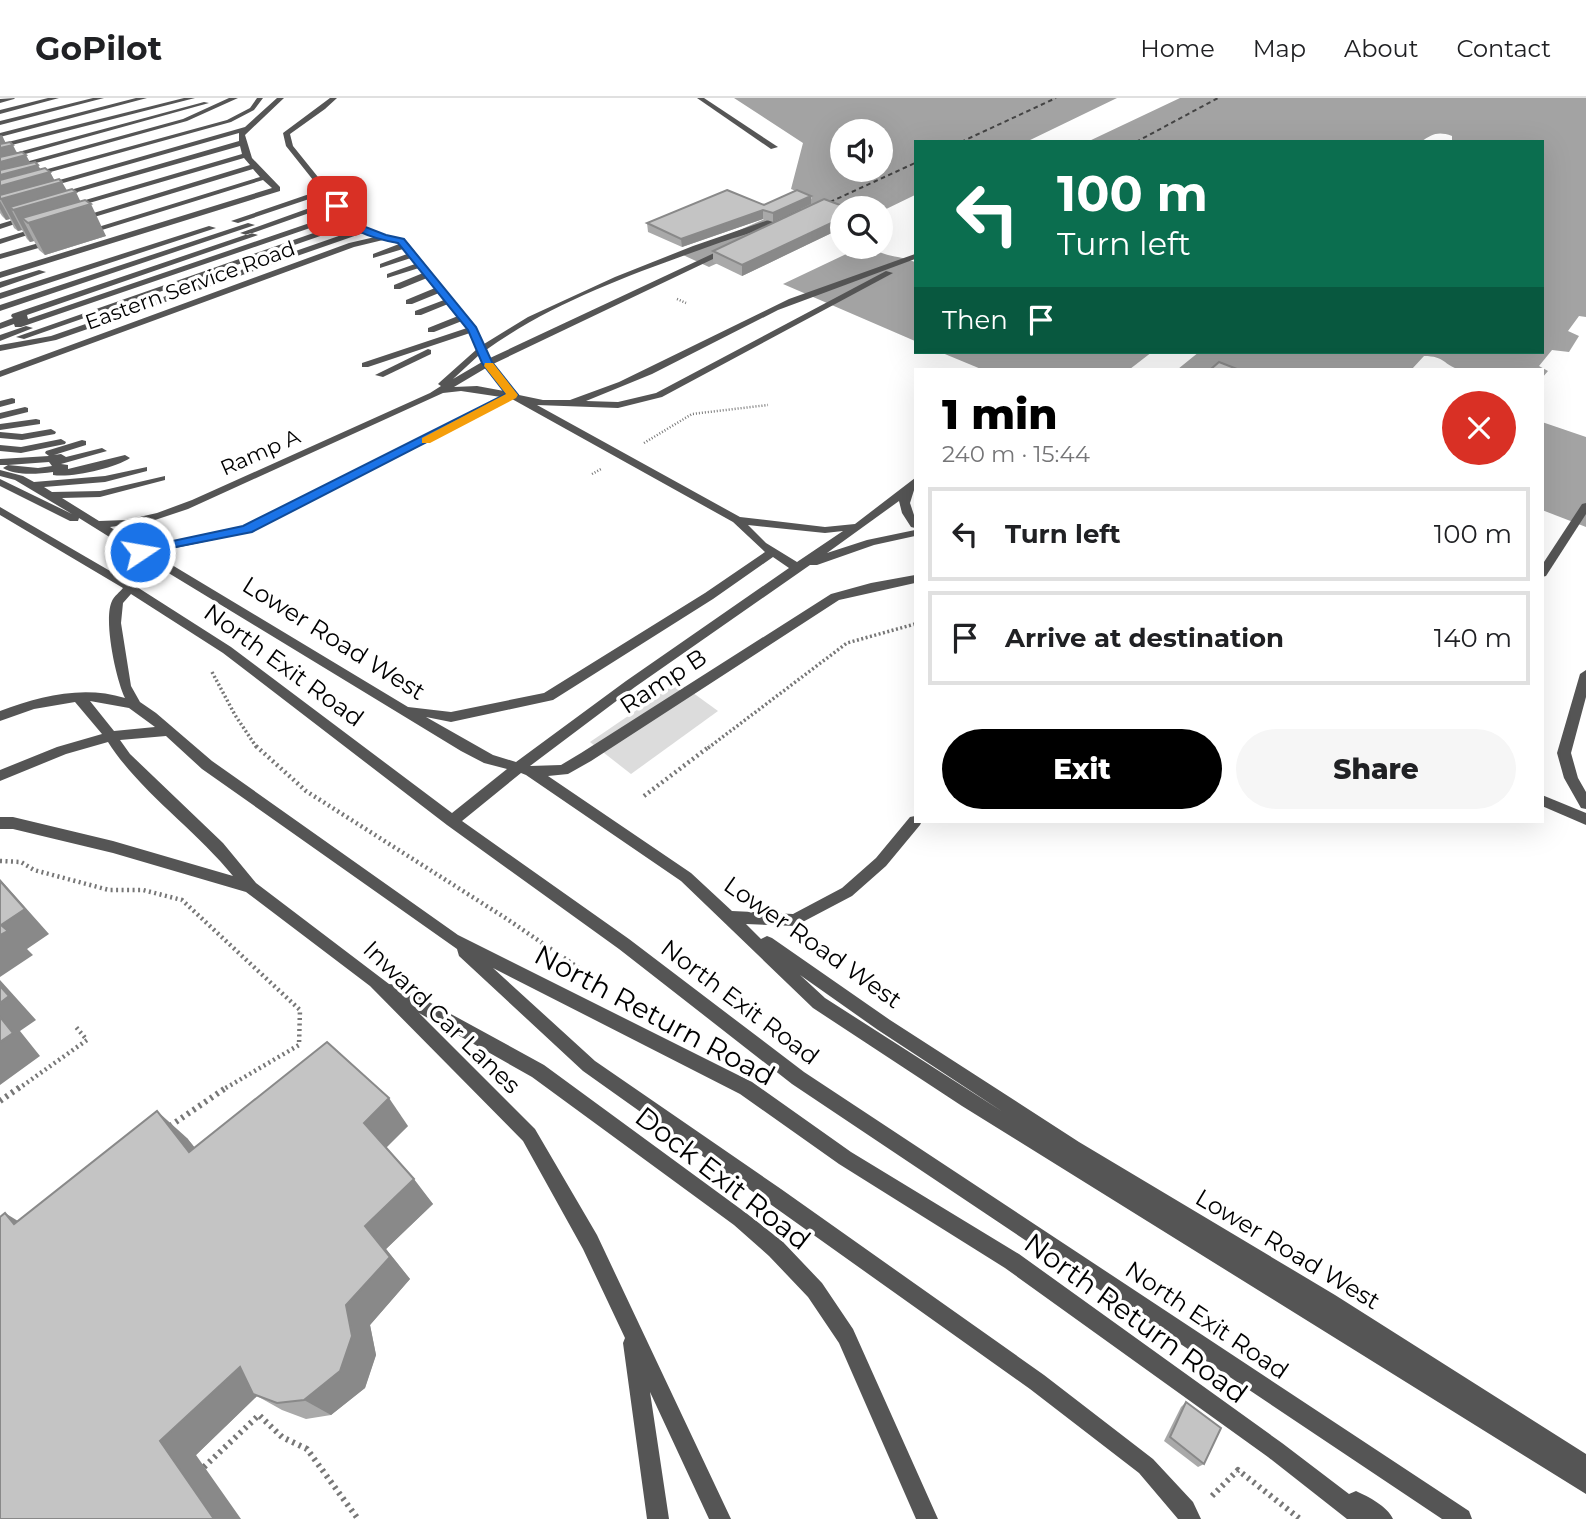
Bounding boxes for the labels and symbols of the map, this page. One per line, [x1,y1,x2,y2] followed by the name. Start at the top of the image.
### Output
[307,176,367,236] pin
[82,235,298,335] street label: Eastern Service Road
[216,423,305,481] street label: Ramp A
[103,515,177,589] position arrow
[237,570,431,706] street label: Lower Road West
[198,597,370,733] street label: North Exit Road
[614,642,712,720] street label: Ramp B
[719,870,908,1014] street label: Lower Road West
[655,933,825,1071] street label: North Exit Road
[357,934,527,1100] street label: Inward Car Lanes
[529,937,781,1093] street label: North Return Road
[629,1099,817,1257] street label: Dock Exit Road
[1190,1182,1386,1316] street label: Lower Road West
[1018,1226,1254,1410] street label: North Return Road
[1120,1255,1294,1385] street label: North Exit Road

